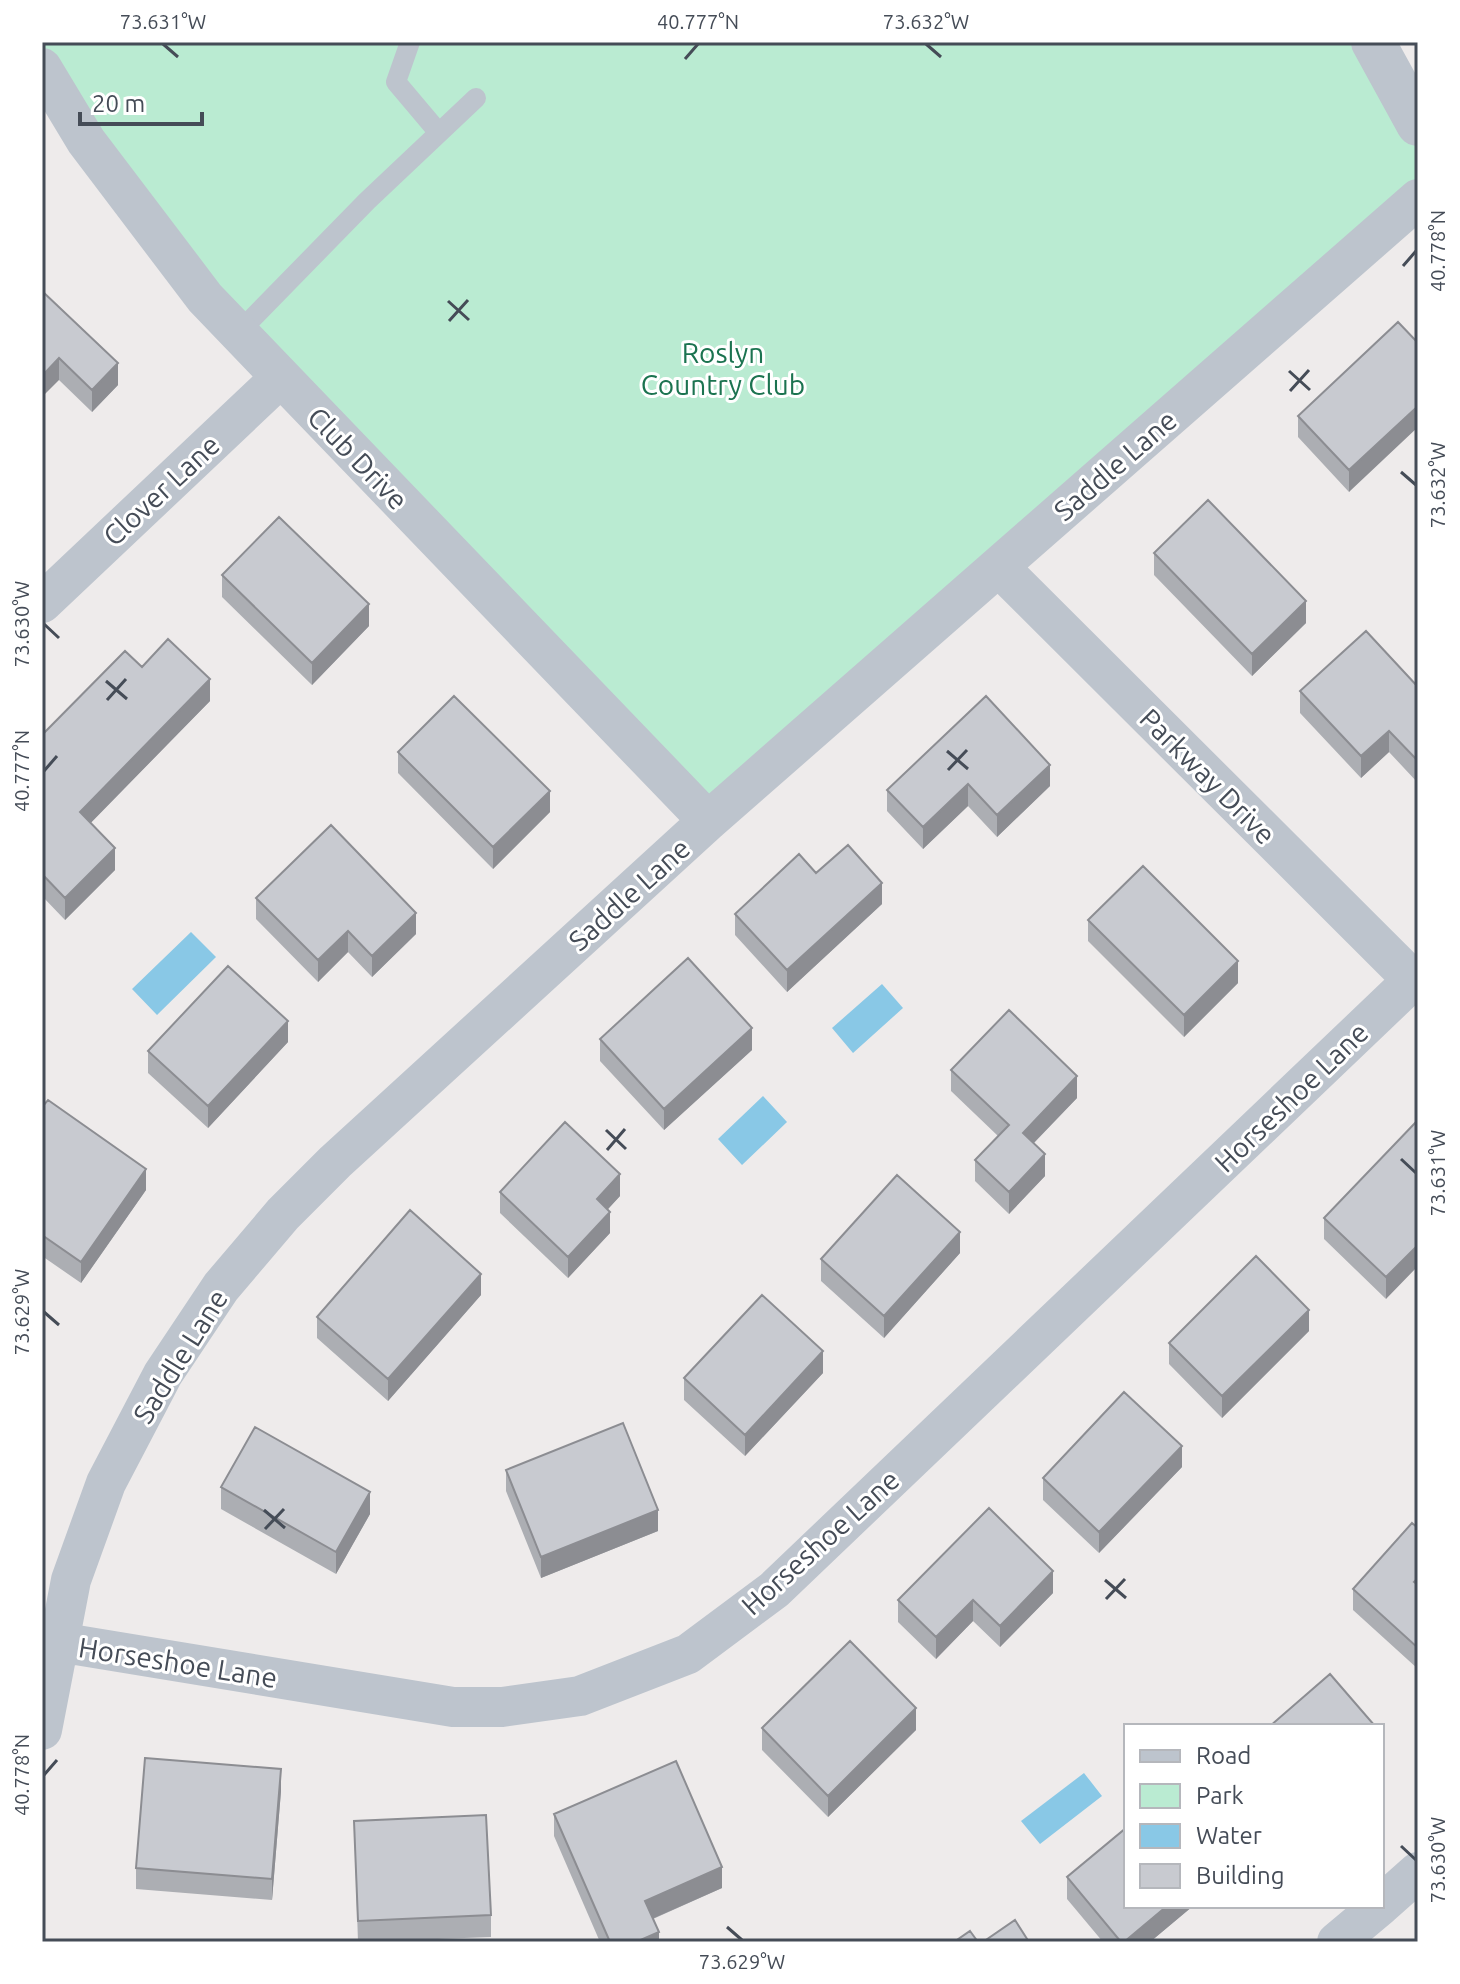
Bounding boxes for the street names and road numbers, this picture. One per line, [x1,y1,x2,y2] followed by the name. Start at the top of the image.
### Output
[302,401,414,515] street label: Club Drive
[1048,404,1182,526] street label: Saddle Lane
[97,429,225,551] street label: Clover Lane
[1134,702,1282,850] street label: Parkway Drive
[562,832,696,956] street label: Saddle Lane
[1208,1016,1374,1178] street label: Horseshoe Lane
[127,1284,233,1428] street label: Saddle Lane
[735,1463,905,1621] street label: Horseshoe Lane
[76,1631,280,1693] street label: Horseshoe Lane

